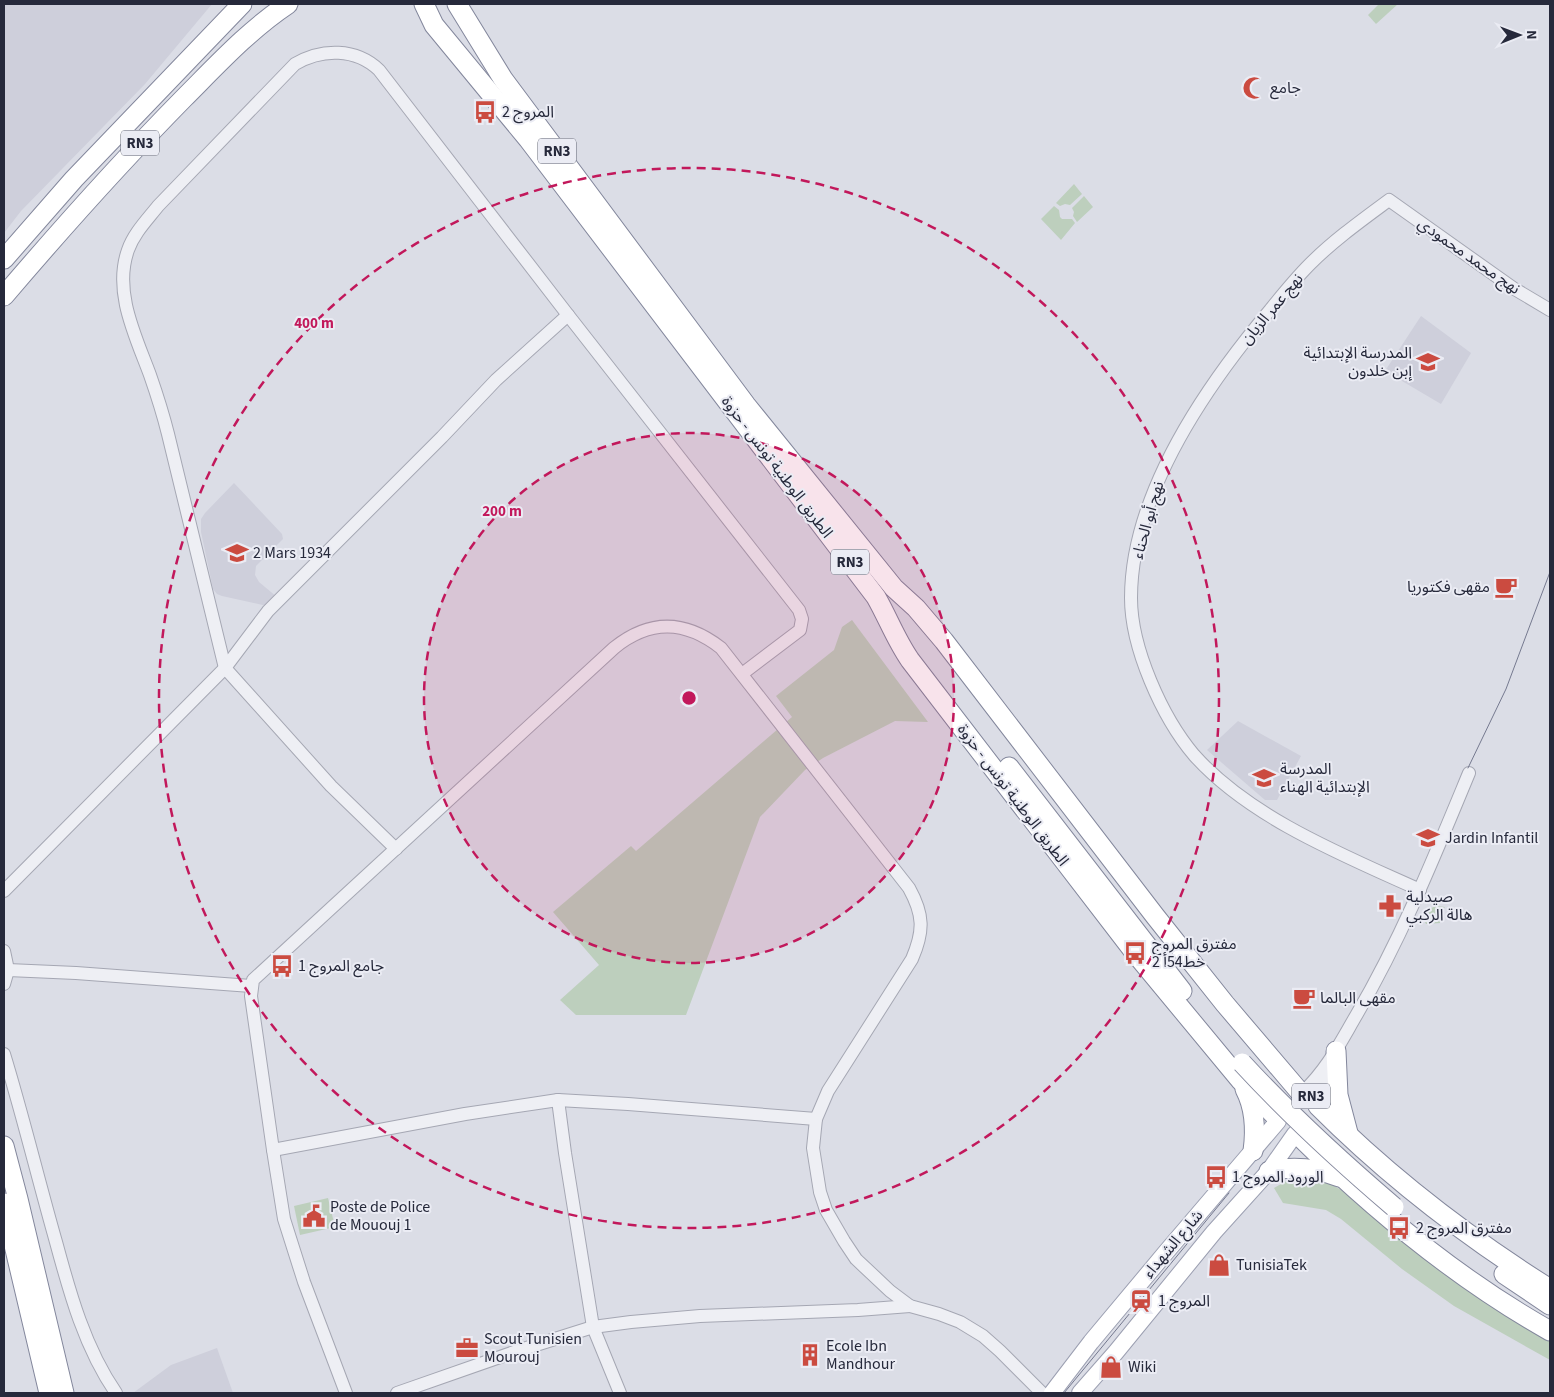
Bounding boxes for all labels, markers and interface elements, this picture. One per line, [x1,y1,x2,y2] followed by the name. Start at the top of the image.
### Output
[1494,10,1544,60] north arrow
[1521,30,1541,40] text: N
[1241,75,1267,101] mosque icon: جامع
[1270,77,1301,100] place label: جامع
[472,99,498,125] bus stop icon: المروج 2
[502,101,554,124] place label: المروج 2
[121,130,159,156] road number: RN3
[538,138,576,164] road number: RN3
[1413,212,1525,300] street label: نهج محمد محمودي
[1236,269,1309,350] street label: نهج عمر الزيان
[294,313,334,334] text: 400 m
[1304,342,1413,382] place label: المدرسة الإبتدائية إبن خلدون
[1415,349,1441,375] school or university icon: المدرسة الإبتدائية إبن خلدون
[716,391,838,543] street label: الطريق الوطنية تونس - حزوة
[1126,479,1171,562] street label: نهج أبو الحناء
[482,501,522,522] text: 200 m
[224,540,250,566] school or university icon: 2 Mars 1934
[253,542,331,564] place label: 2 Mars 1934
[831,550,869,574] road number: RN3
[1493,574,1519,600] cafe icon: مقهى فكتوريا
[1407,576,1490,598] place label: مقهى فكتوريا
[680,689,698,707] centre of rings
[952,719,1074,871] street label: الطريق الوطنية تونس - حزوة
[1280,758,1370,798] place label: المدرسة الإبتدائية الهناء
[1251,765,1277,791] school or university icon: المدرسة الإبتدائية الهناء
[1415,825,1441,851] school or university icon: Jardin Infantil
[1445,827,1538,849] place label: Jardin Infantil
[1406,886,1473,927] place label: صيدلية هالة الركبي
[1377,893,1403,919] pharmacy icon: صيدلية هالة الركبي
[1152,933,1237,973] place label: مفترق المروج 2 خط54أ
[1122,940,1148,966] bus stop icon: مفترق المروج 2 خط54أ
[269,953,295,979] bus stop icon: جامع المروج 1
[298,955,384,978] place label: جامع المروج 1
[1291,985,1317,1011] cafe icon: مقهى البالما
[1320,987,1396,1009] place label: مقهى البالما
[1292,1084,1330,1108] road number: RN3
[1203,1164,1229,1190] bus stop icon: الورود المروج 1
[1232,1166,1323,1189] place label: الورود المروج 1
[330,1196,430,1236] place label: Poste de Police de Mououj 1
[301,1203,327,1229] public building icon: Poste de Police de Mououj 1
[1138,1205,1209,1283] street label: شارع الشهداء
[1386,1215,1412,1241] bus stop icon: مفترق المروج 2
[1416,1217,1512,1240] place label: مفترق المروج 2
[1206,1252,1232,1278] shop icon: TunisiaTek
[1236,1254,1307,1276] place label: TunisiaTek
[1128,1288,1154,1314] station icon: المروج 1
[1158,1290,1210,1313] place label: المروج 1
[484,1328,582,1368] place label: Scout Tunisien Mourouj
[454,1335,480,1361] office icon: Scout Tunisien Mourouj
[826,1335,895,1375] place label: Ecole Ibn Mandhour
[797,1342,823,1368] building icon: Ecole Ibn Mandhour
[1098,1354,1124,1380] shop icon: Wiki
[1128,1356,1156,1378] place label: Wiki

